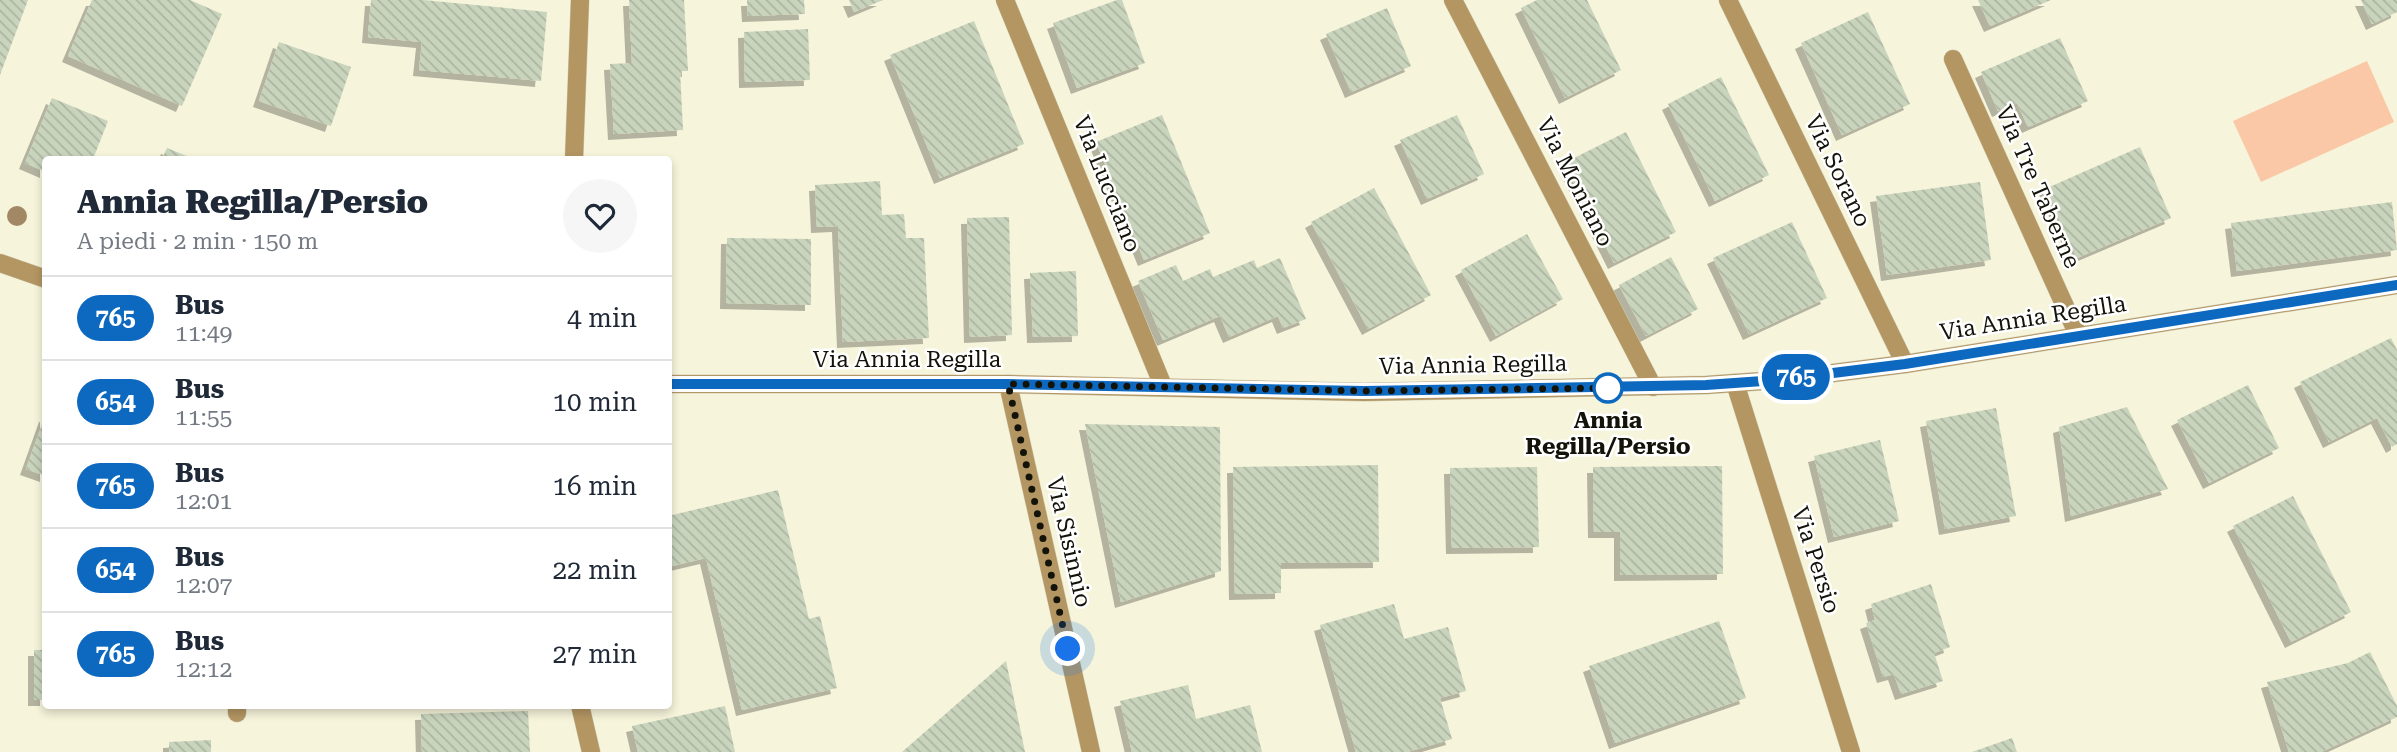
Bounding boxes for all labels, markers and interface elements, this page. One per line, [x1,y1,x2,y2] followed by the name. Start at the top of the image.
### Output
[1990,101,2086,273] street label: Via Tre Taberne
[1799,111,1877,231] street label: Via Sorano
[1067,112,1147,256] street label: Via Lucciano
[1531,113,1619,251] street label: Via Moniano
[563,179,637,253] button: heart
[77,182,428,221] text: Annia Regilla/Persio
[77,228,318,255] text: A piedi · 2 min · 150 m
[175,290,224,320] text: Bus
[1938,290,2129,346] street label: Via Annia Regilla
[567,303,637,333] text: 4 min
[95,304,136,332] text: 765
[175,320,232,347] text: 11:49
[813,346,1002,373] street label: Via Annia Regilla
[1379,350,1568,380] street label: Via Annia Regilla
[1756,354,1836,400] line badge: 765
[1776,363,1816,391] text: 765
[1593,373,1623,403] marker: Annia Regilla/Persio
[175,374,224,404] text: Bus
[553,387,637,417] text: 10 min
[95,388,136,416] text: 654
[175,404,232,431] text: 11:55
[1525,407,1691,460] place label: Annia Regilla/Persio
[175,458,224,488] text: Bus
[553,471,637,501] text: 16 min
[95,472,136,500] text: 765
[1041,474,1097,610] street label: Via Sisinnio
[175,488,232,515] text: 12:01
[1786,503,1846,617] street label: Via Persio
[175,542,224,572] text: Bus
[553,555,637,585] text: 22 min
[95,556,136,584] text: 654
[175,572,232,599] text: 12:07
[175,626,224,656] text: Bus
[1050,631,1085,666] your location
[553,639,637,669] text: 27 min
[95,640,136,668] text: 765
[175,656,232,683] text: 12:12

